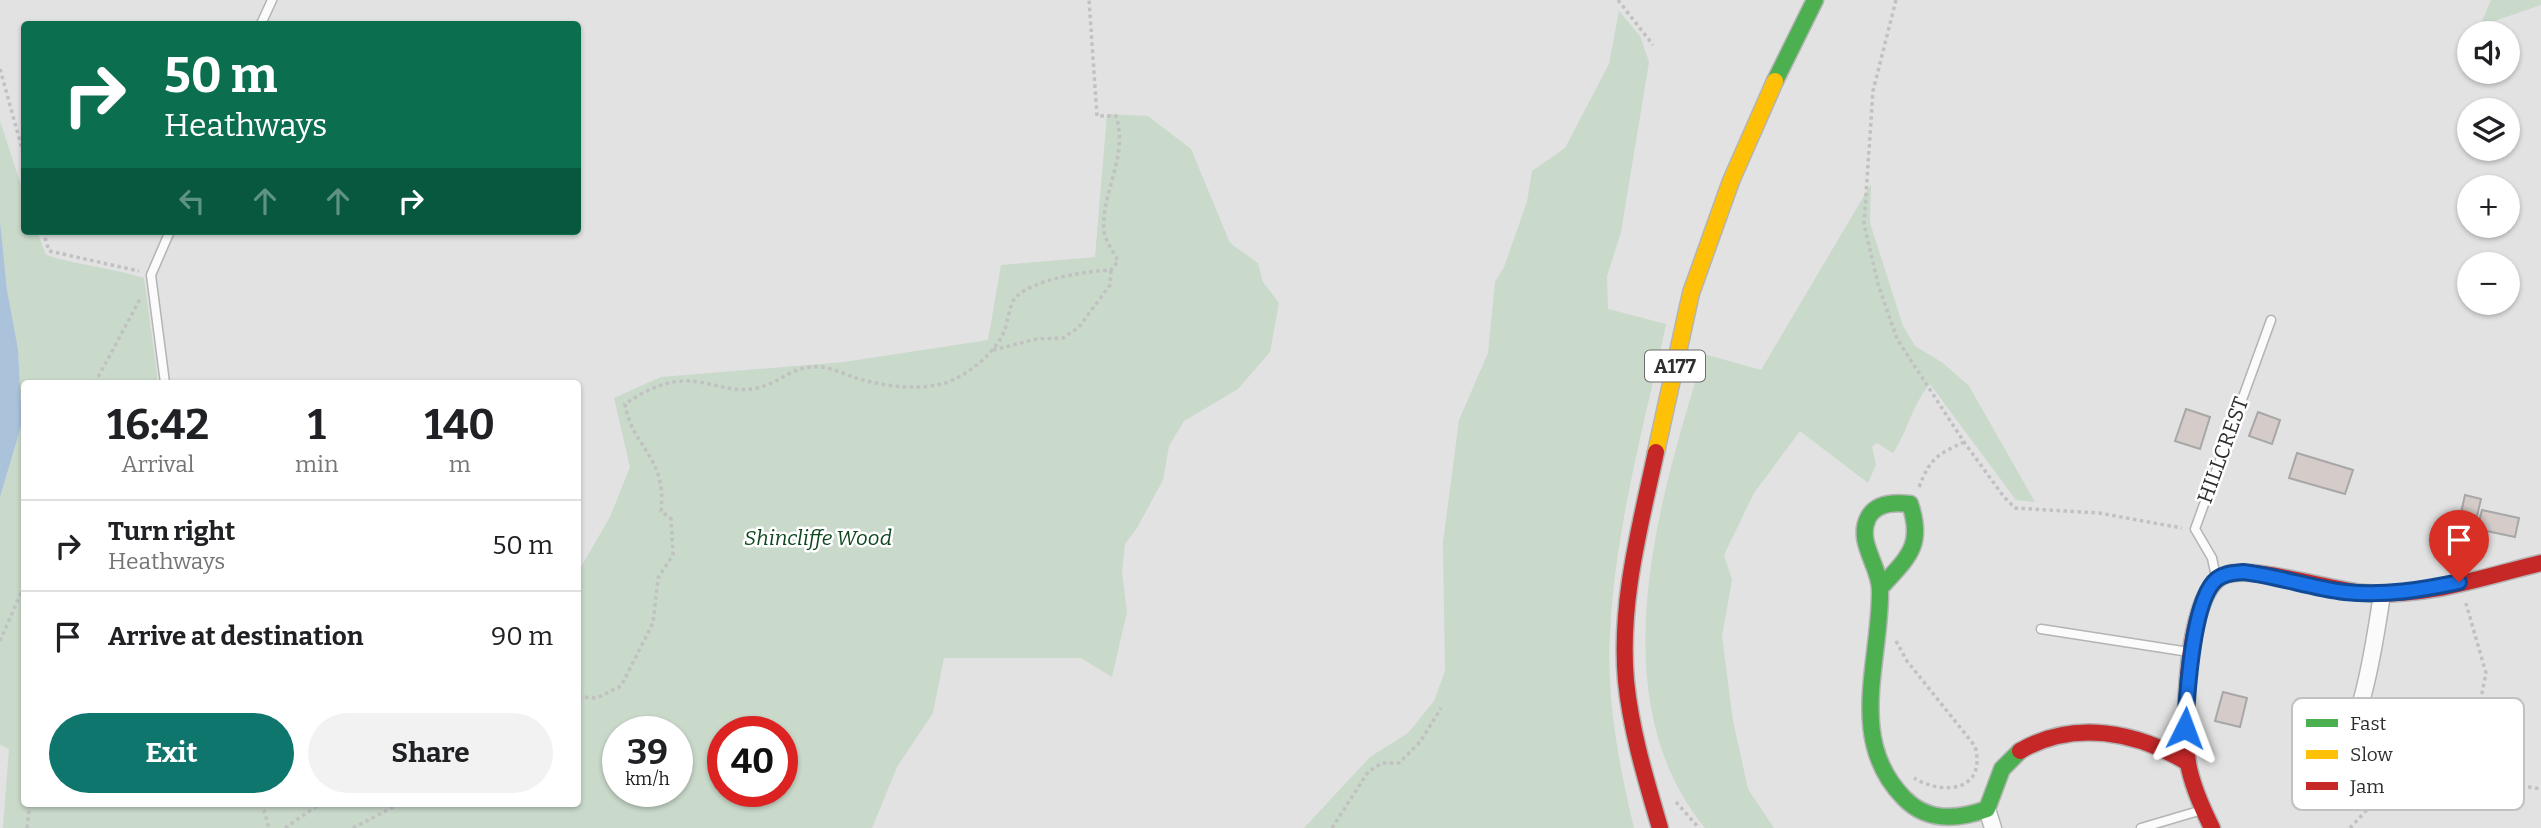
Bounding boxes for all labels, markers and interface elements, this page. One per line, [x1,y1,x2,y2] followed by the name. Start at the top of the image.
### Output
[2457,21,2520,315] map controls
[2457,21,2520,84] button: sound
[164,46,277,105] text: 50 m
[49,49,140,140] icon: right
[2457,98,2520,161] button: layers
[164,106,327,144] text: Heathways
[2457,175,2520,238] button: +
[173,182,211,220] icon: left
[246,182,284,220] icon: ahead
[319,182,357,220] icon: ahead
[392,182,430,220] icon: right
[2457,252,2520,315] button: −
[1645,350,1705,382] road number: A177
[2192,393,2254,507] street label: HILLCREST
[107,400,209,450] text: 16:42
[308,400,326,450] text: 1
[425,400,495,450] text: 140
[122,450,194,478] text: Arrival
[295,450,338,478] text: min
[449,450,471,478] text: m
[2429,510,2489,582] pin
[108,516,235,547] text: Turn right
[2440,521,2478,559] icon: arrive
[744,525,892,551] park label: Shincliffe Wood
[49,527,87,565] icon: right
[492,530,553,561] text: 50 m
[108,547,225,575] text: Heathways
[49,618,87,656] icon: arrive
[108,621,363,652] text: Arrive at destination
[491,621,553,652] text: 90 m
[2148,691,2222,765] position arrow
[2292,698,2524,810] legend
[2350,712,2387,735] text: Fast
[49,713,294,793] button: Exit
[308,713,553,793] button: Share
[707,716,798,807] speed limit sign: 40
[627,731,668,773] text: 39
[2350,743,2393,766] text: Slow
[625,768,670,790] text: km/h
[2349,775,2384,798] text: Jam

